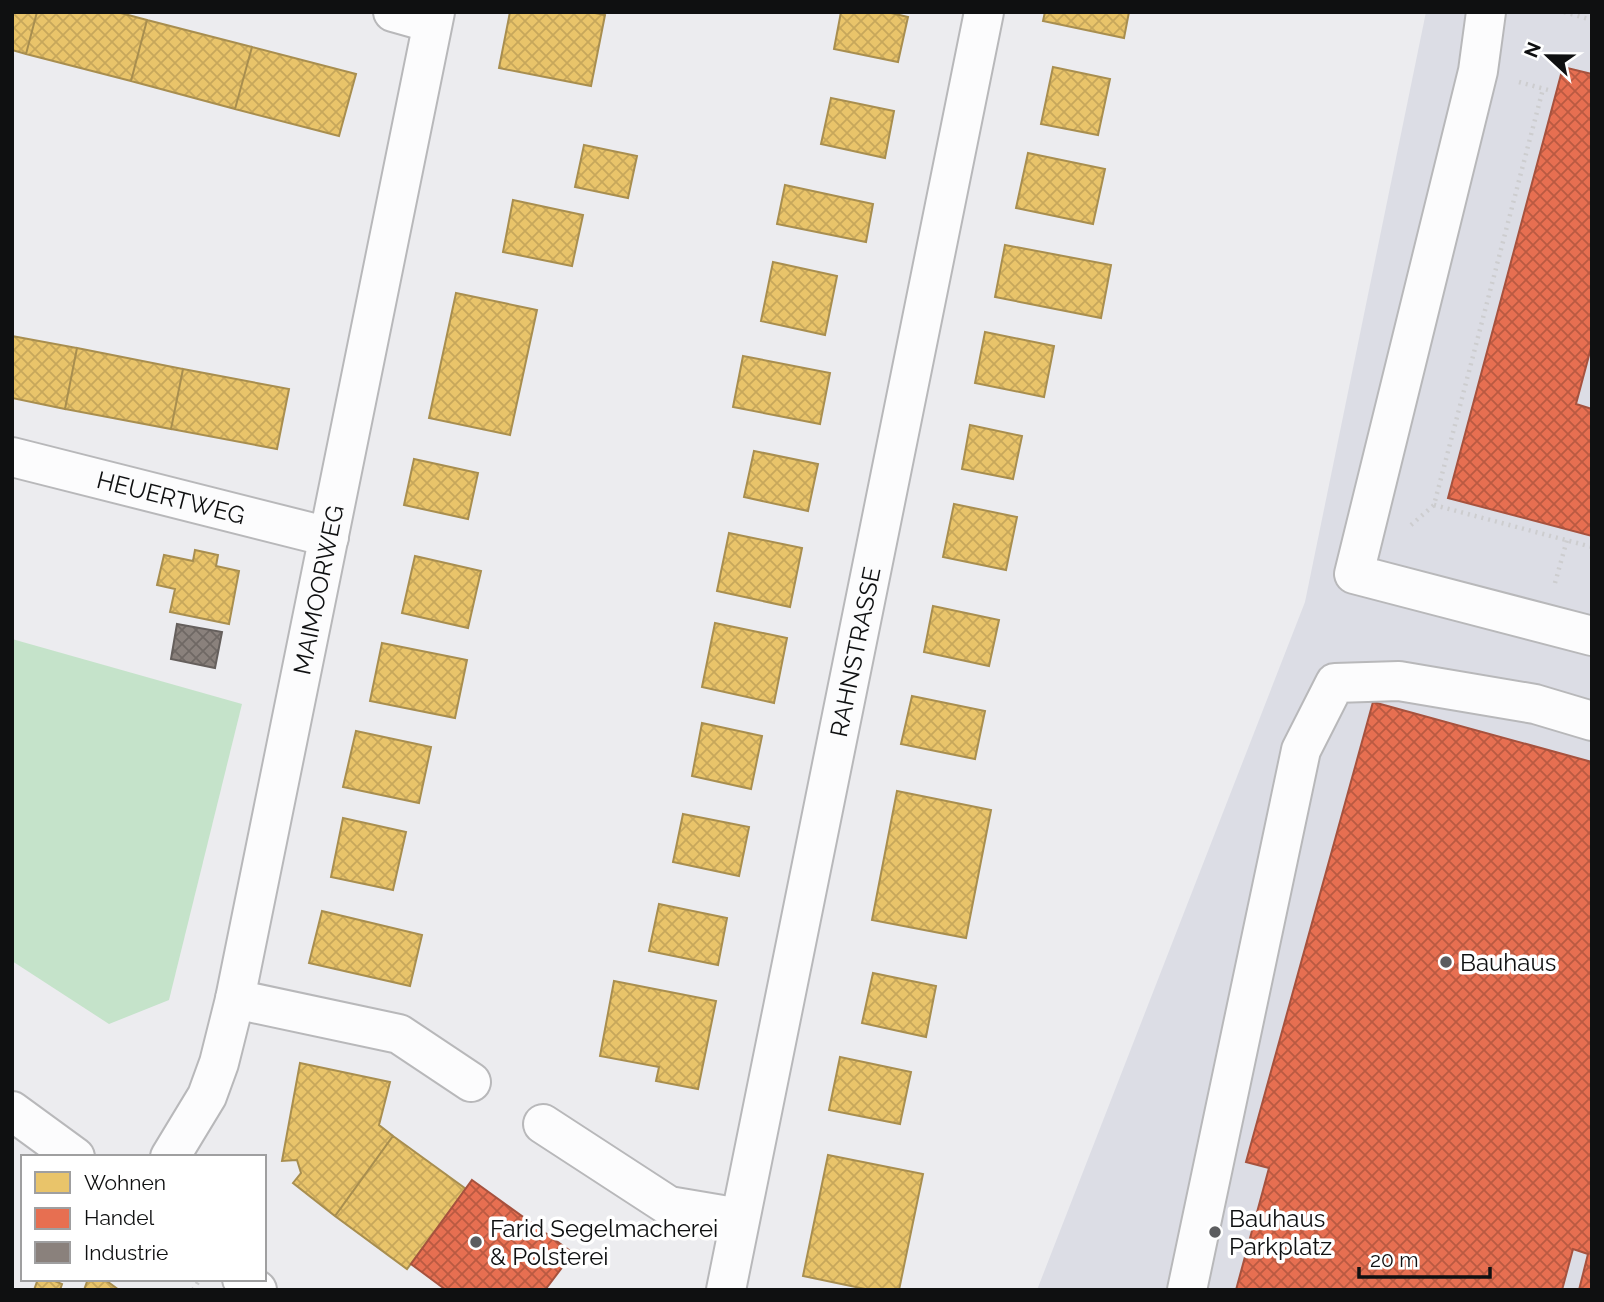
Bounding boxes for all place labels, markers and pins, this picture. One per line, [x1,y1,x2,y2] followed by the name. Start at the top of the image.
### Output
[1460,948,1556,977] place label: Bauhaus
[1438,954,1454,970] marker: Bauhaus
[1229,1204,1332,1261] place label: Bauhaus Parkplatz
[490,1214,718,1271] place label: Farid Segelmacherei & Polsterei
[1207,1224,1223,1240] marker: Bauhaus Parkplatz
[468,1234,484,1250] marker: Farid Segelmacherei & Polsterei

